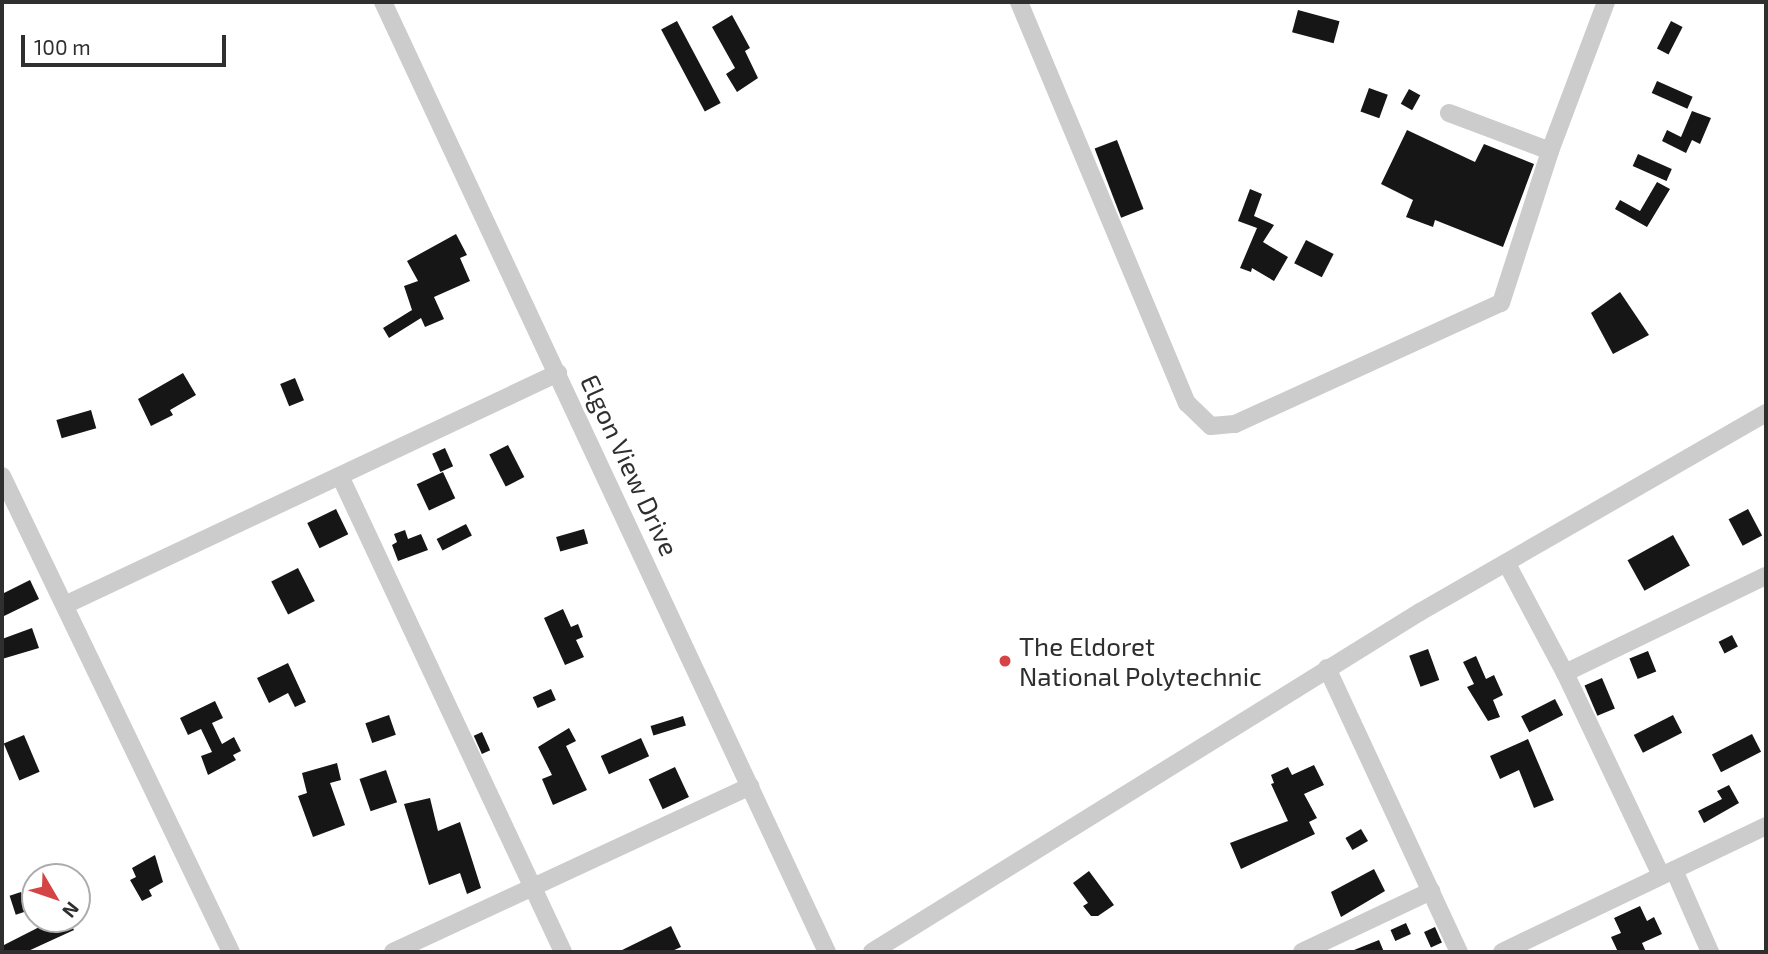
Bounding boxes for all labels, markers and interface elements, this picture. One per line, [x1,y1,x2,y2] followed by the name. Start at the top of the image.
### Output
[24,21,229,65] scale bar
[34,34,91,59] text: 100 m
[574,369,686,561] street label: Elgon View Drive
[1019,630,1262,692] place label: The Eldoret National Polytechnic
[997,653,1013,669] marker: The Eldoret National Polytechnic
[21,863,91,933] north arrow
[58,898,84,923] text: N

